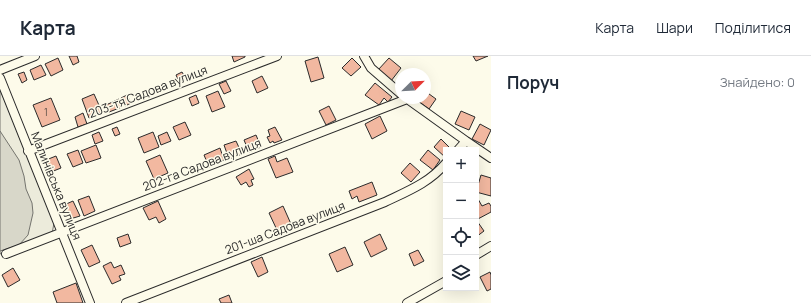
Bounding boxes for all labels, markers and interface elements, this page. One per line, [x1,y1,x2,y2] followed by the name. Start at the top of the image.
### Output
[20,15,76,41] text: Карта
[595,18,634,37] text: Карта
[656,18,693,37] text: Шари
[715,18,791,37] text: Поділитися
[86,61,210,122] street label: 203-тя Садова вулиця
[395,68,431,104] north arrow
[507,71,559,94] text: Поруч
[720,73,795,91] text: Знайдено: 0
[44,105,48,119] house number: 1
[27,129,86,242] street label: Малинівська вулиця
[140,134,264,195] street label: 202-га Садова вулиця
[443,147,479,291] map controls
[443,147,479,183] button: +
[443,183,479,219] button: −
[222,197,347,258] street label: 201-ша Садова вулиця
[443,219,479,255] button: locate
[443,255,479,291] button: layers

